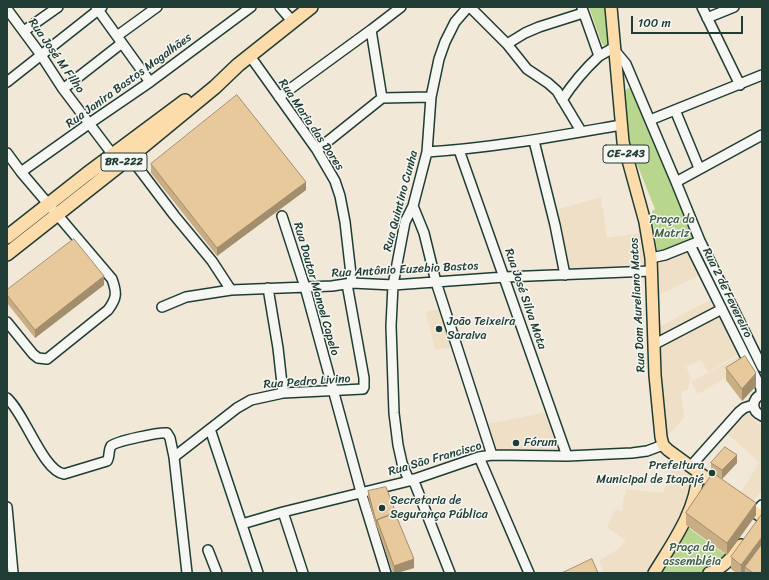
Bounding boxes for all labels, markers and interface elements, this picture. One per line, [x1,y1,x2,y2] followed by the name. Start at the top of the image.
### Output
[633,8,745,34] scale bar
[638,12,671,34] text: 100 m
[25,16,87,96] street label: Rua José M Filho
[63,31,195,131] street label: Rua Janira Bastos Magalhães
[275,77,347,173] street label: Rua Maria das Dores
[603,145,649,163] road number: CE-243
[381,149,421,253] street label: Rua Quintino Cunha
[101,153,147,171] road number: BR-222
[649,213,695,241] park label: Praça da Matriz
[290,221,342,357] street label: Rua Doutor Manoel Capelo
[627,237,649,373] street label: Rua Dom Aureliano Matos
[699,246,755,340] street label: Rua 2 de Fevereiro
[501,247,549,351] street label: Rua José Silva Mota
[331,259,479,281] street label: Rua Antônio Euzebio Bastos
[447,315,515,343] place label: João Teixeira Saraiva
[434,324,444,334] marker: João Teixeira Saraiva
[263,372,351,392] street label: Rua Pedro Livino
[524,436,557,450] place label: Fórum
[511,438,521,448] marker: Fórum
[387,439,483,479] street label: Rua São Francisco
[596,459,704,487] place label: Prefeitura Municipal de Itapajé
[707,468,717,478] marker: Prefeitura Municipal de Itapajé
[390,494,488,522] place label: Secretaria de Segurança Pública
[377,503,387,513] marker: Secretaria de Segurança Pública
[663,541,721,569] park label: Praça da assembléia

